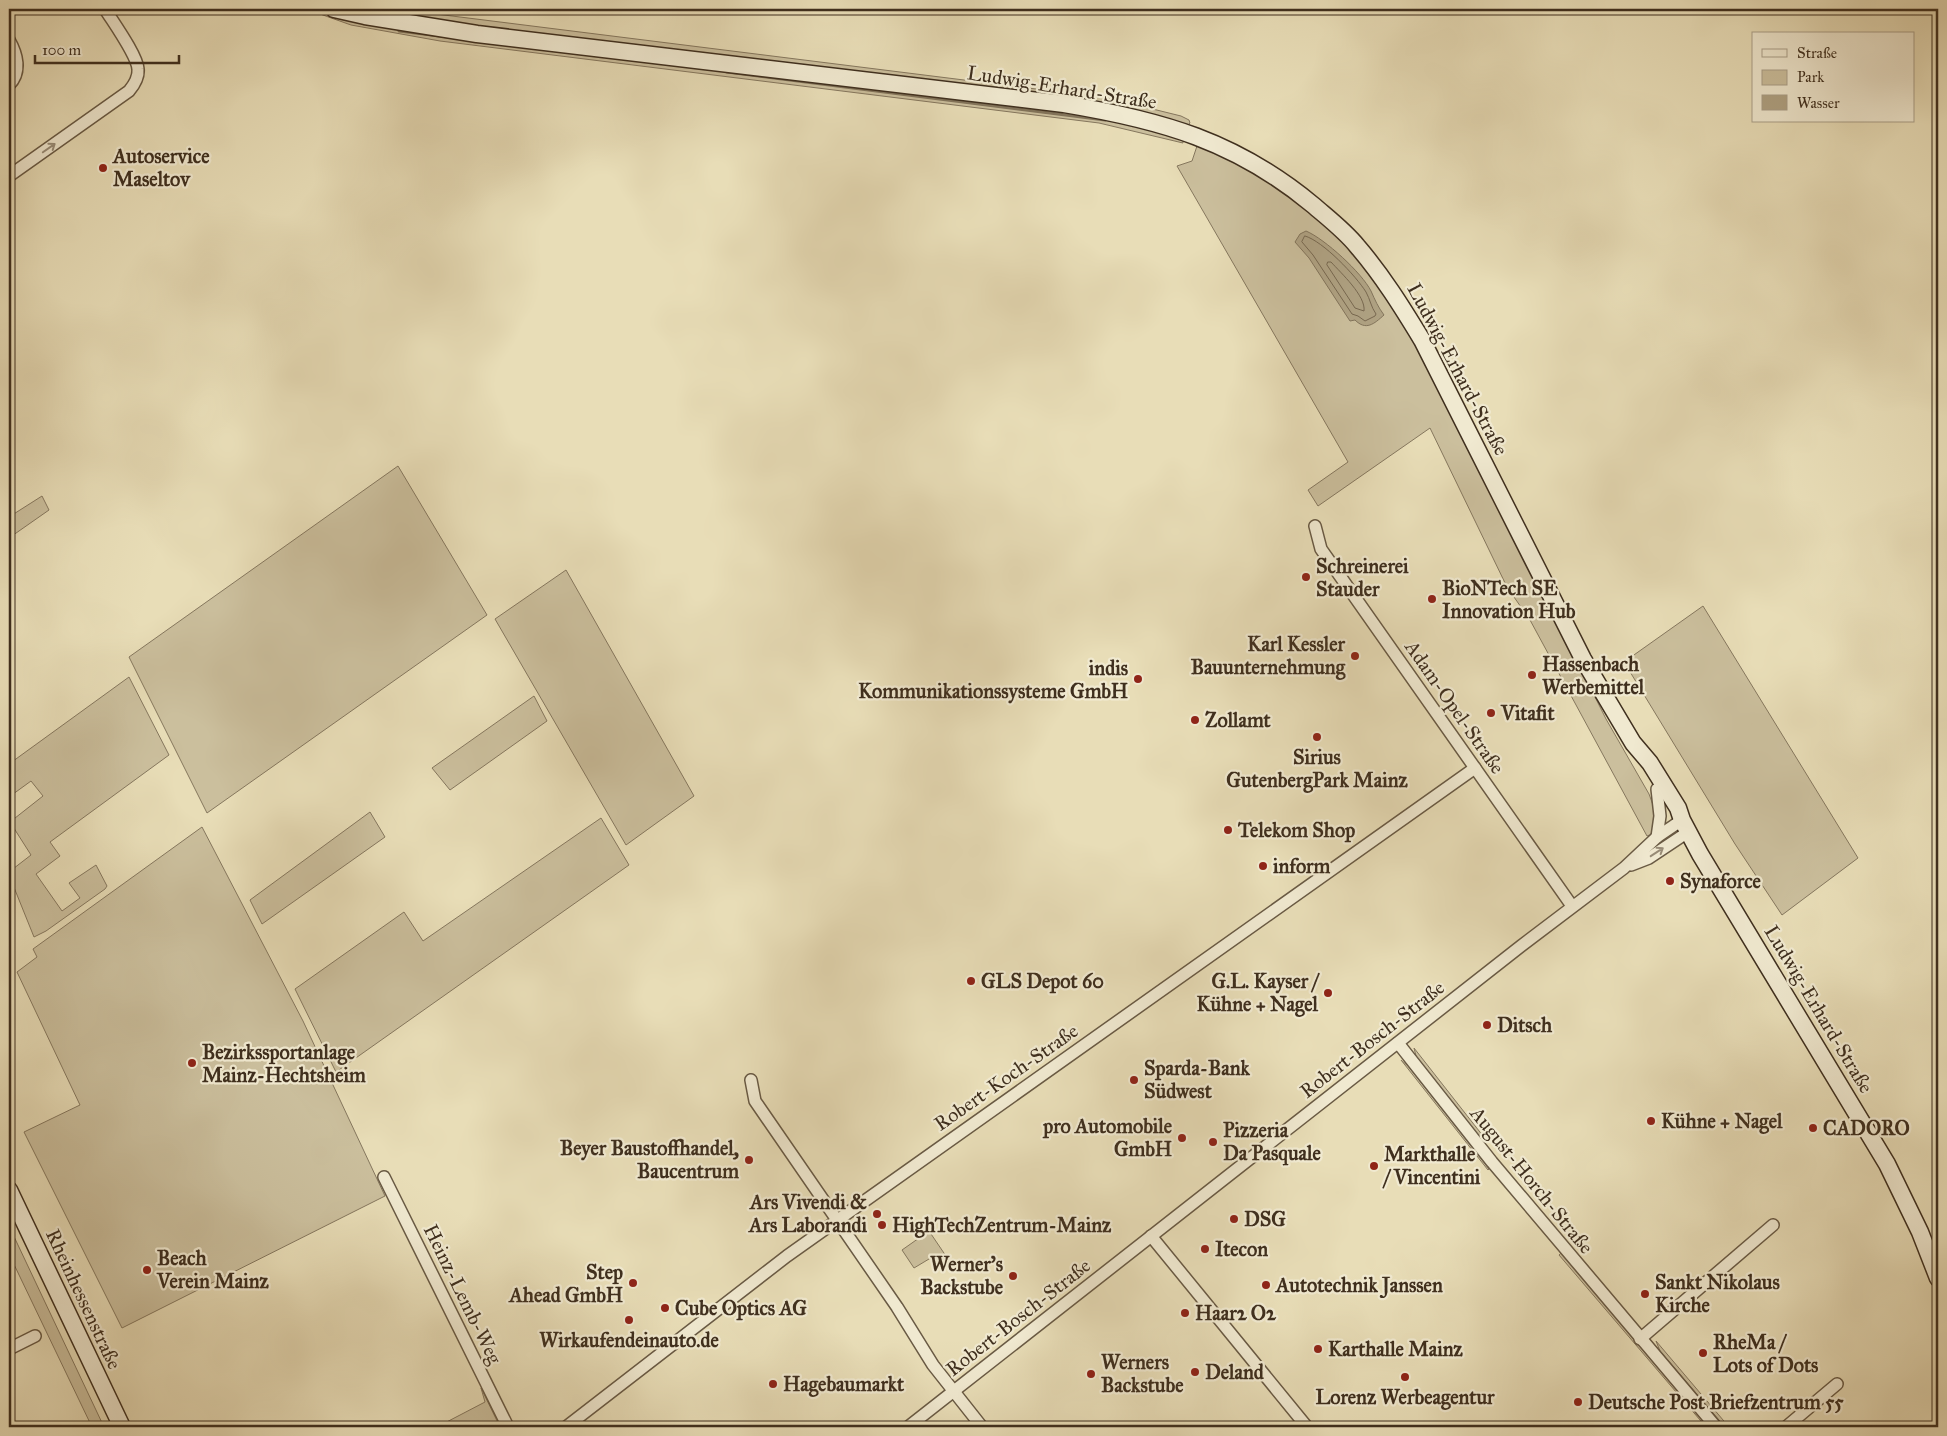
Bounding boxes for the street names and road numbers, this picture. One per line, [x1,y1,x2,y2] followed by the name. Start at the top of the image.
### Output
[965,60,1159,115] street label: Ludwig-Erhard-Straße
[1402,279,1514,460] street label: Ludwig-Erhard-Straße
[1399,635,1510,778] street label: Adam-Opel-Straße
[1759,921,1879,1098] street label: Ludwig-Erhard-Straße
[1295,975,1449,1103] street label: Robert-Bosch-Straße
[929,1018,1083,1136] street label: Robert-Koch-Straße
[1464,1101,1599,1259] street label: August-Horch-Straße
[418,1220,508,1369] street label: Heinz-Lemb-Weg
[41,1225,127,1373] street label: Rheinhessenstraße
[941,1253,1095,1381] street label: Robert-Bosch-Straße

